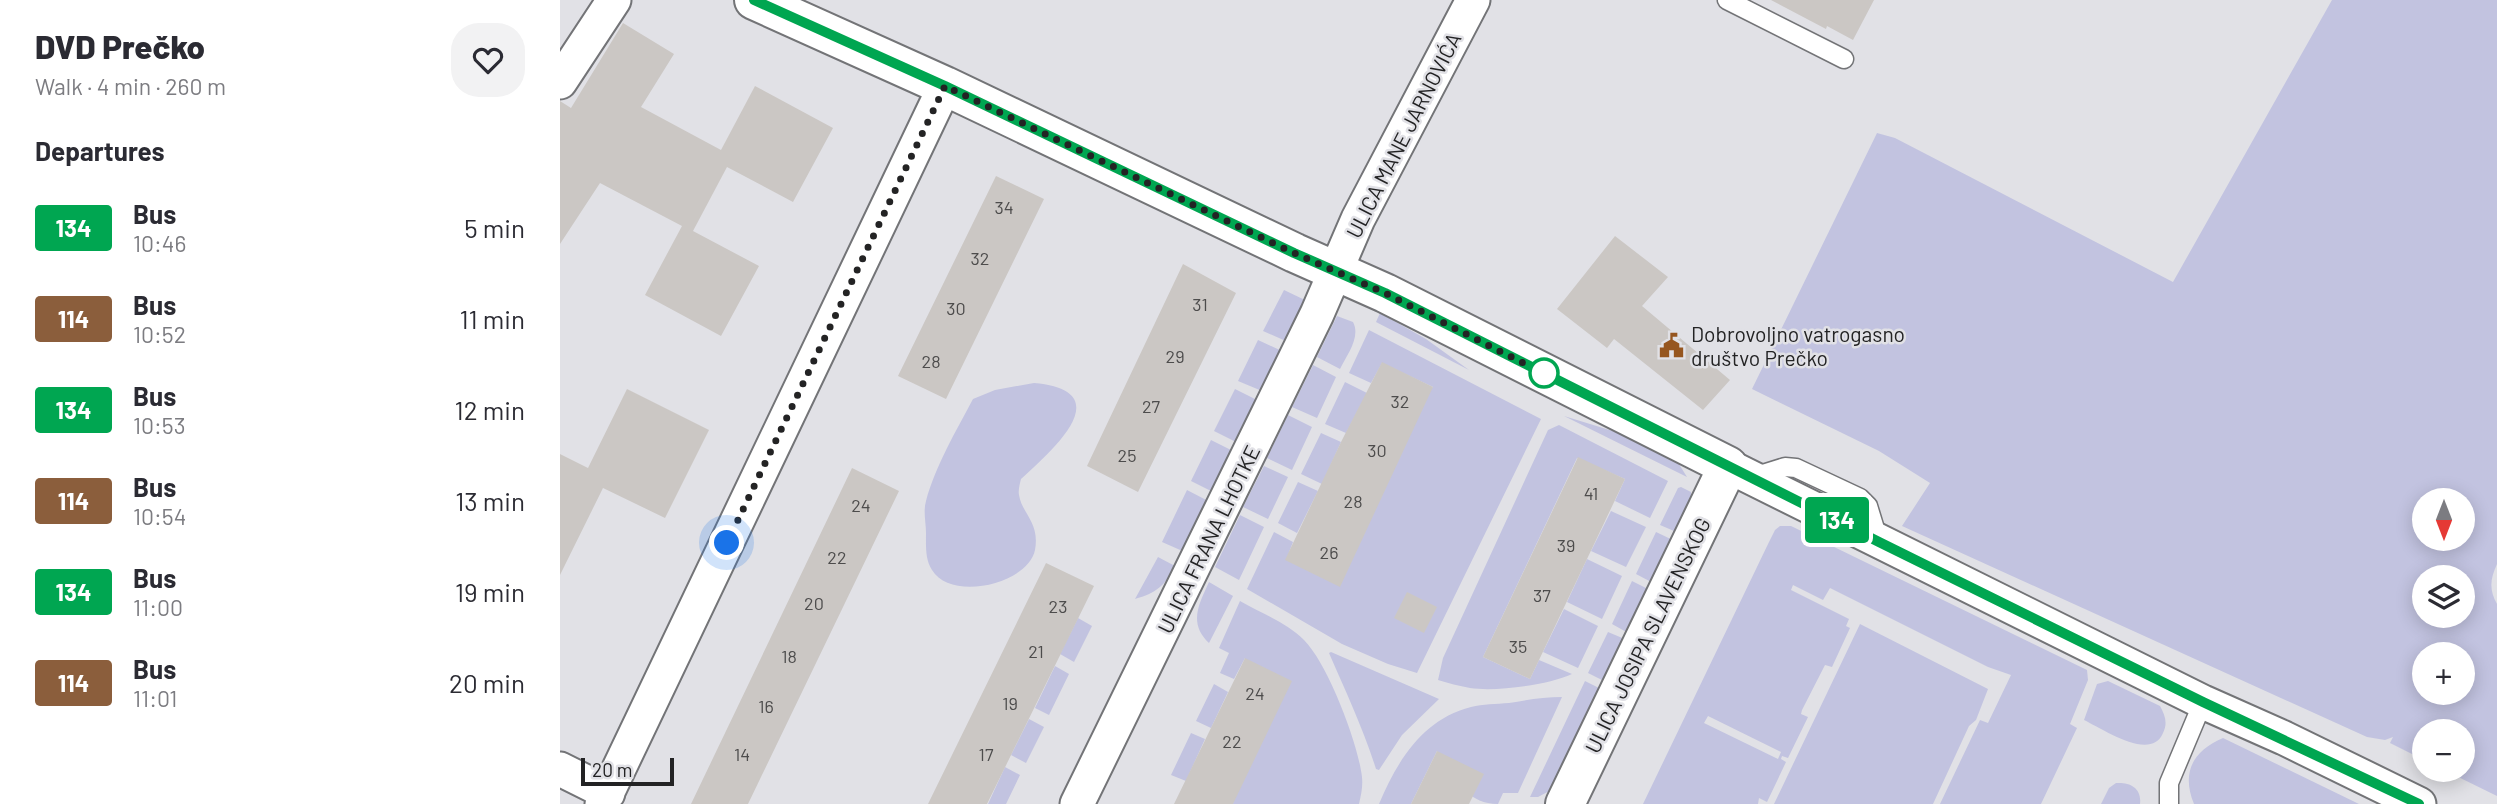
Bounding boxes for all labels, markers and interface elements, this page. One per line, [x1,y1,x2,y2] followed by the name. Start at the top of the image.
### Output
[451,23,525,97] button: heart
[35,26,205,66] text: DVD Prečko
[1340,28,1466,242] street label: ULICA MANE JARNOVIĆA
[35,72,226,100] text: Walk · 4 min · 260 m
[35,135,165,166] text: Departures
[994,196,1014,218] house number: 34
[133,198,176,229] text: Bus
[464,212,525,243] text: 5 min
[56,213,91,242] text: 134
[133,229,186,257] text: 10:46
[971,247,989,269] house number: 32
[133,289,176,320] text: Bus
[1192,293,1208,315] house number: 31
[946,297,966,319] house number: 30
[459,303,525,334] text: 11 min
[58,304,89,333] text: 114
[133,320,186,348] text: 10:52
[1691,321,1905,370] place label: Dobrovoljno vatrogasno društvo Prečko
[1657,331,1685,359] public building icon: Dobrovoljno vatrogasno društvo Prečko
[1165,345,1185,367] house number: 29
[921,350,941,372] house number: 28
[1529,358,1559,388] unlabelled marker
[133,380,176,411] text: Bus
[1391,390,1409,412] house number: 32
[455,394,525,425] text: 12 min
[56,395,91,424] text: 134
[1142,395,1161,417] house number: 27
[133,411,186,439] text: 10:53
[1367,439,1387,461] house number: 30
[1152,441,1264,637] street label: ULICA FRANA LHOTKE
[1118,444,1136,466] house number: 25
[133,471,176,502] text: Bus
[1584,482,1598,504] house number: 41
[455,485,525,516] text: 13 min
[58,486,89,515] text: 114
[2412,488,2474,551] north arrow
[2412,488,2475,782] map controls
[1343,490,1363,512] house number: 28
[851,494,871,516] house number: 24
[1797,497,1877,543] line badge: 134
[133,502,186,530] text: 10:54
[1819,505,1855,534] text: 134
[1579,513,1715,757] street label: ULICA JOSIPA SLAVENSKOG
[709,525,744,560] your location
[1557,534,1575,556] house number: 39
[1320,541,1338,563] house number: 26
[827,546,847,568] house number: 22
[133,562,176,593] text: Bus
[2412,565,2475,628] button: layers
[455,576,525,607] text: 19 min
[56,577,91,606] text: 134
[1533,584,1551,606] house number: 37
[804,592,824,614] house number: 20
[133,593,183,621] text: 11:00
[1049,595,1067,617] house number: 23
[1509,635,1527,657] house number: 35
[1028,640,1044,662] house number: 21
[2412,642,2475,705] button: +
[781,645,797,667] house number: 18
[133,653,176,684] text: Bus
[449,667,525,698] text: 20 min
[58,668,89,697] text: 114
[1245,682,1265,704] house number: 24
[133,684,177,712] text: 11:01
[1002,692,1018,714] house number: 19
[758,695,774,717] house number: 16
[2412,719,2475,782] button: −
[1222,730,1242,752] house number: 22
[734,743,750,765] house number: 14
[979,743,994,765] house number: 17
[581,755,674,787] scale bar
[592,758,632,781] text: 20 m

